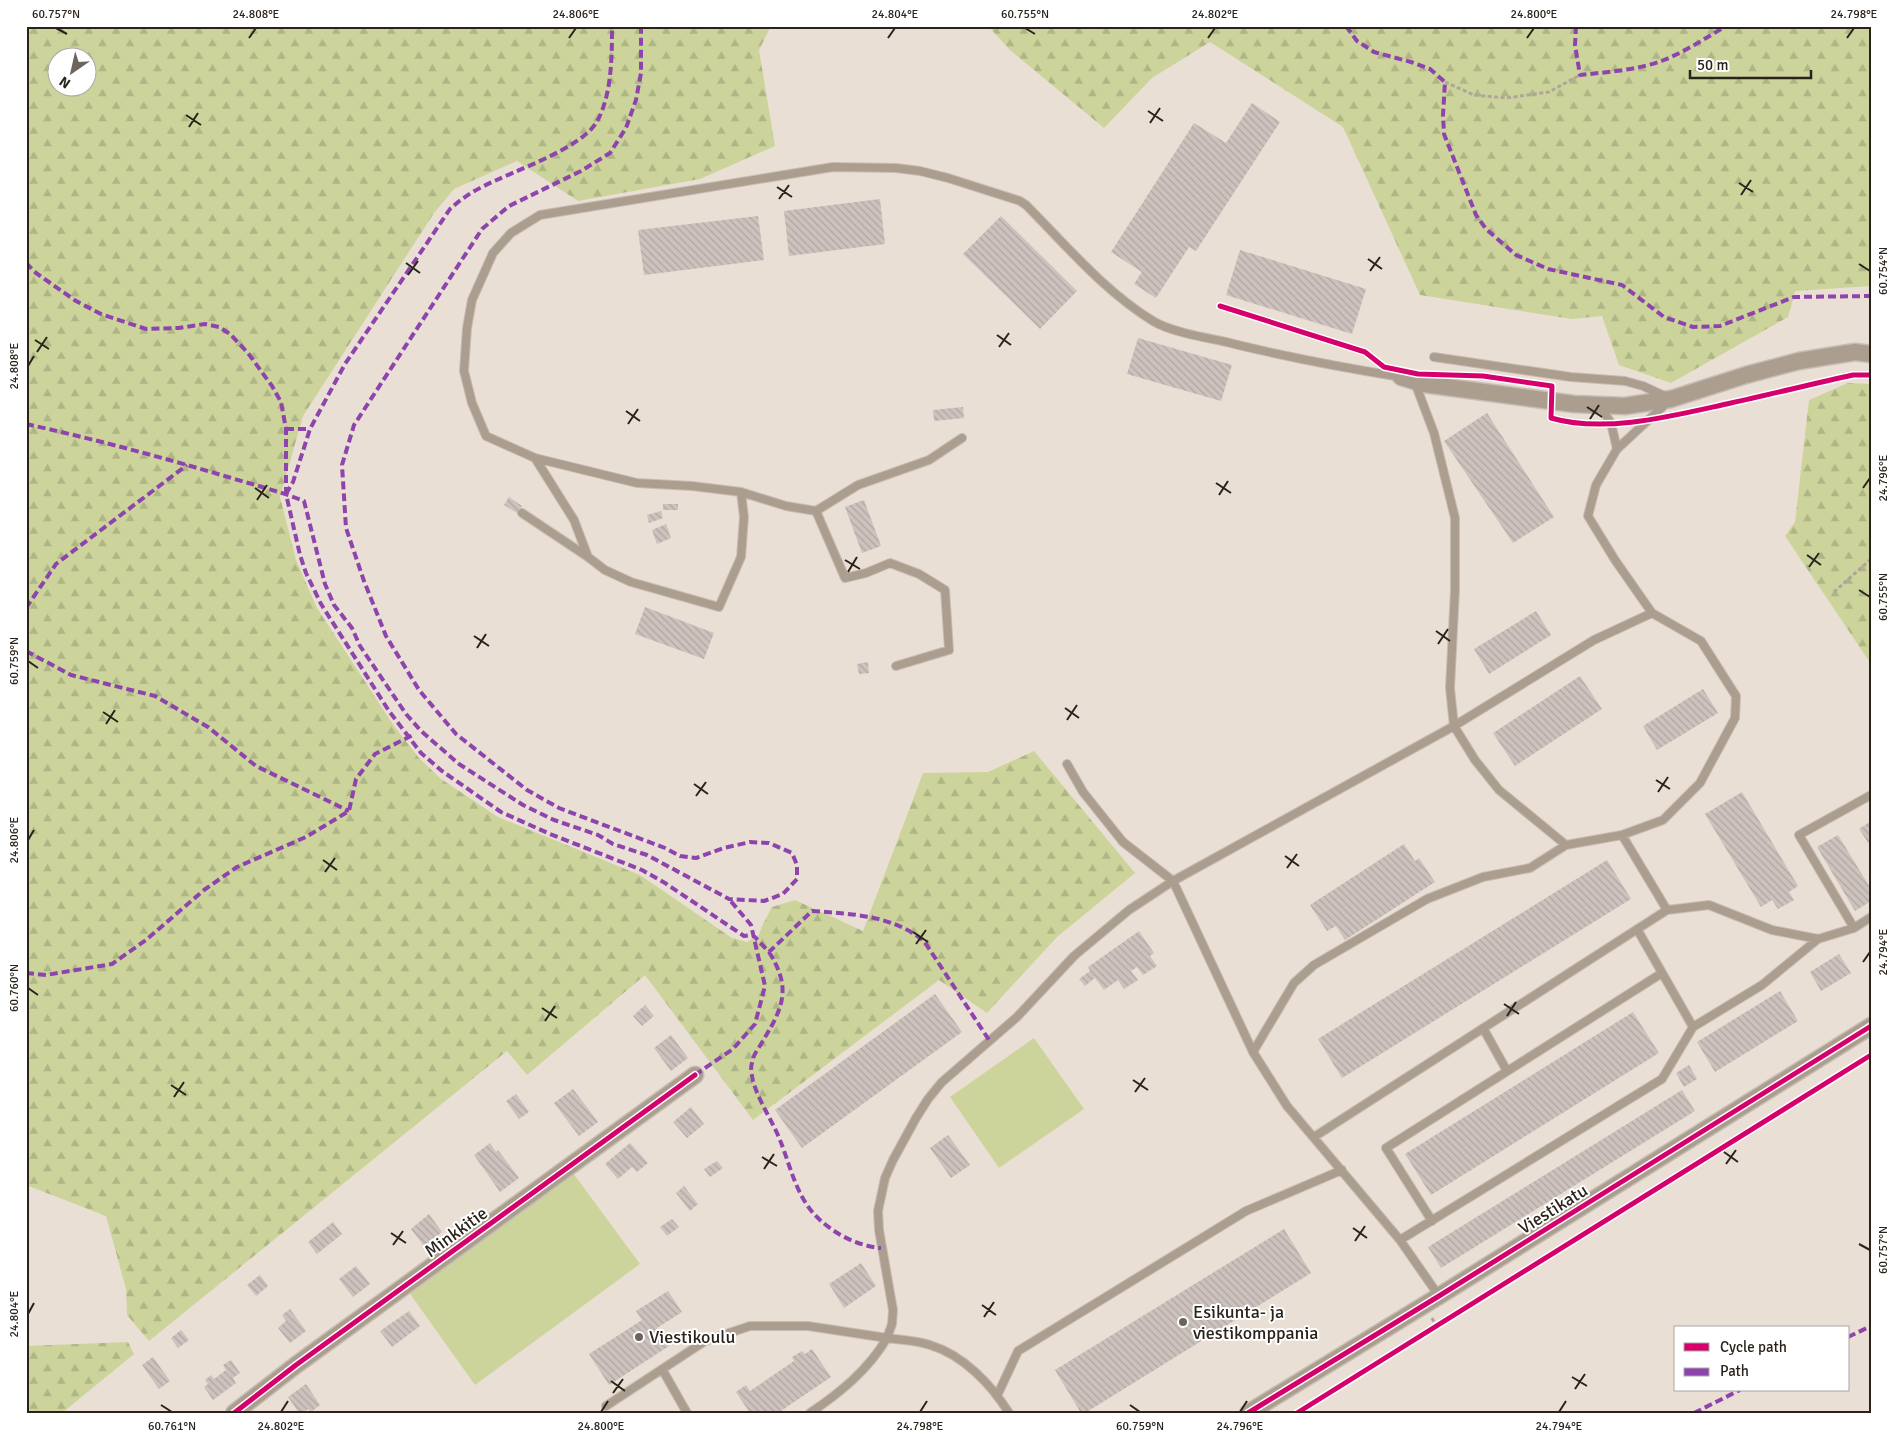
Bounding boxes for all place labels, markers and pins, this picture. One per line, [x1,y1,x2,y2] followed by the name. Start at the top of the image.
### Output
[1193,1301,1318,1344] place label: Esikunta- ja viestikomppania
[1177,1316,1189,1328] marker: Esikunta- ja viestikomppania
[649,1326,735,1348] place label: Viestikoulu
[633,1331,645,1343] marker: Viestikoulu

